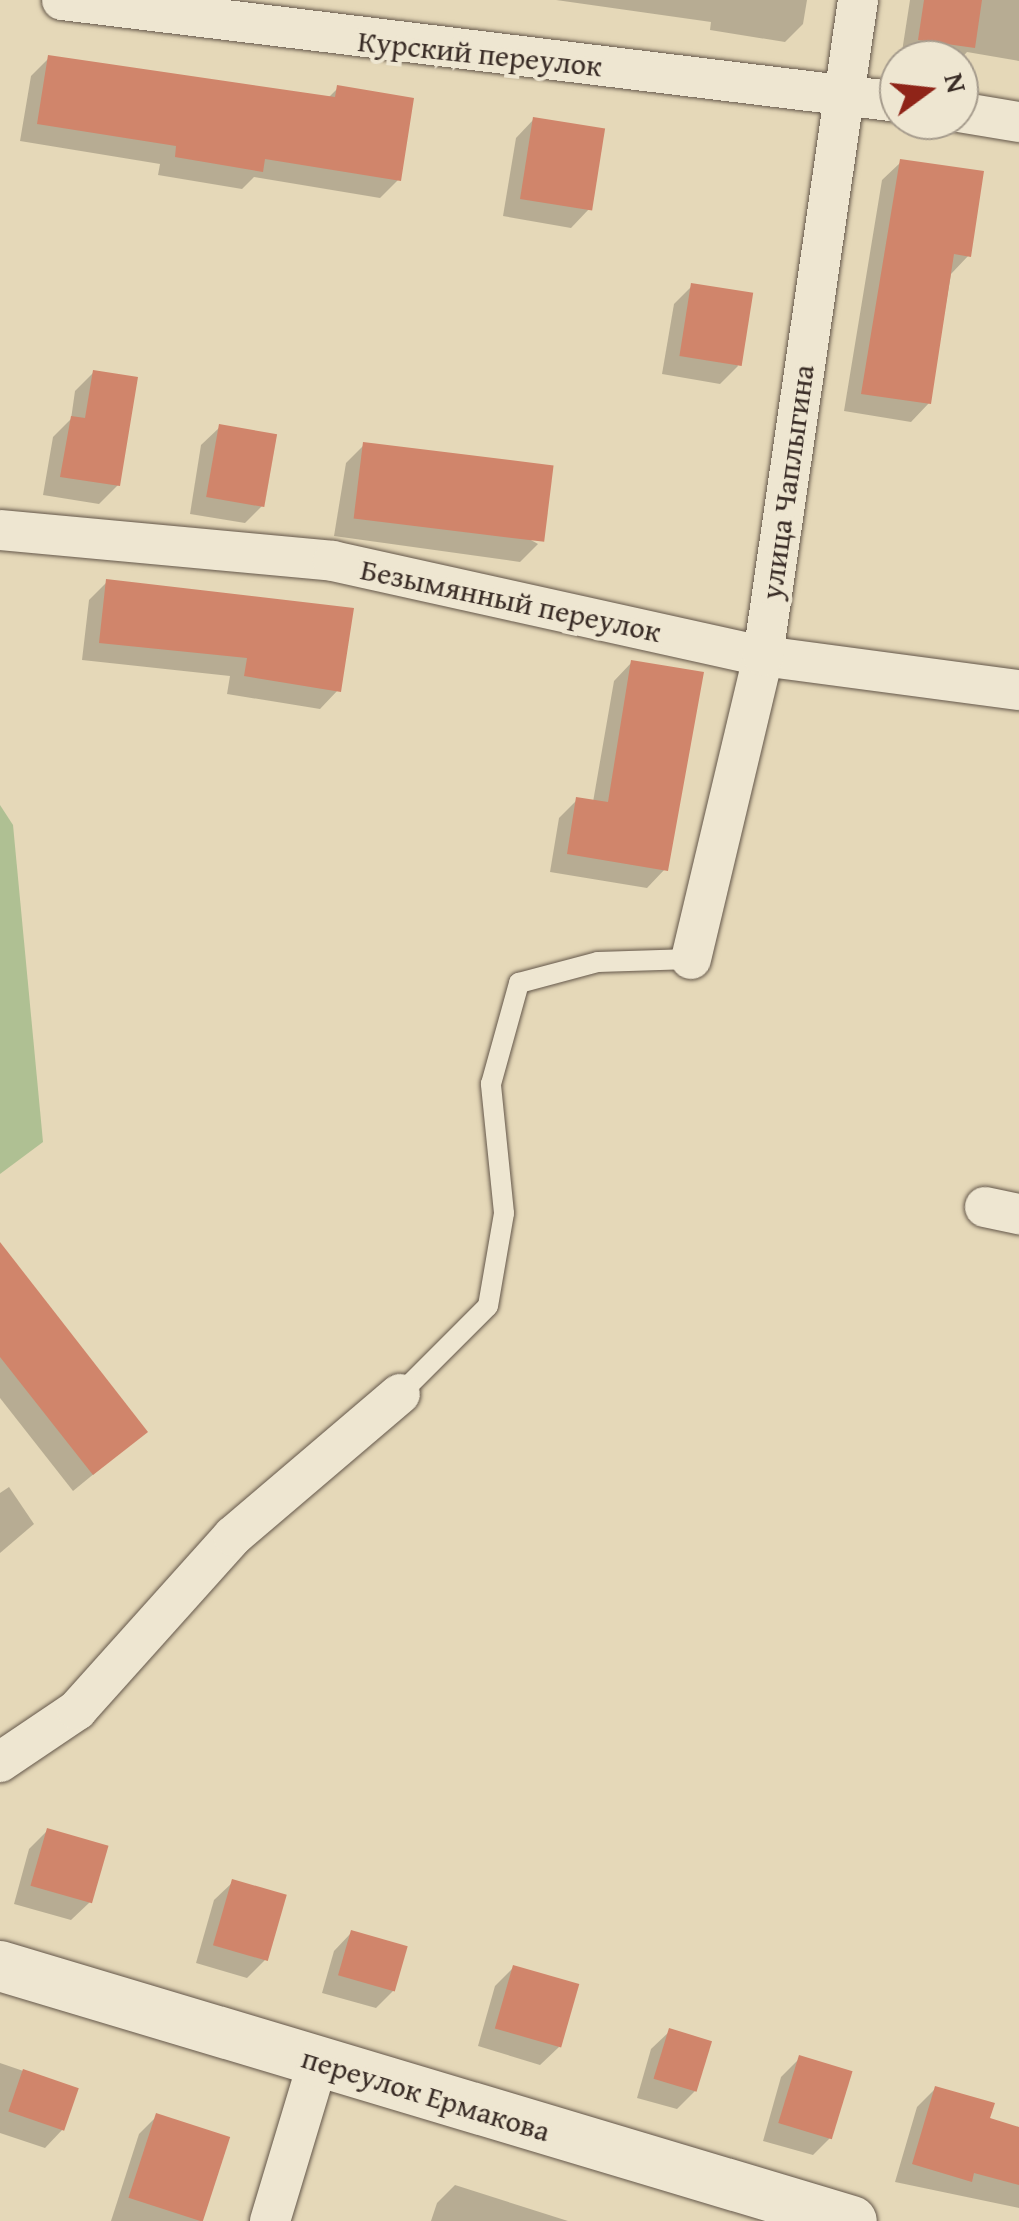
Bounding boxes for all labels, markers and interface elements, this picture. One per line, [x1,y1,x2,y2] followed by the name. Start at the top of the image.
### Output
[356,22,604,84] street label: Курский переулок
[879,40,979,140] north arrow
[934,68,979,97] text: N
[753,362,821,602] street label: улица Чаплыгина
[358,551,664,649] street label: Безымянный переулок
[298,2039,554,2149] street label: переулок Ермакова

